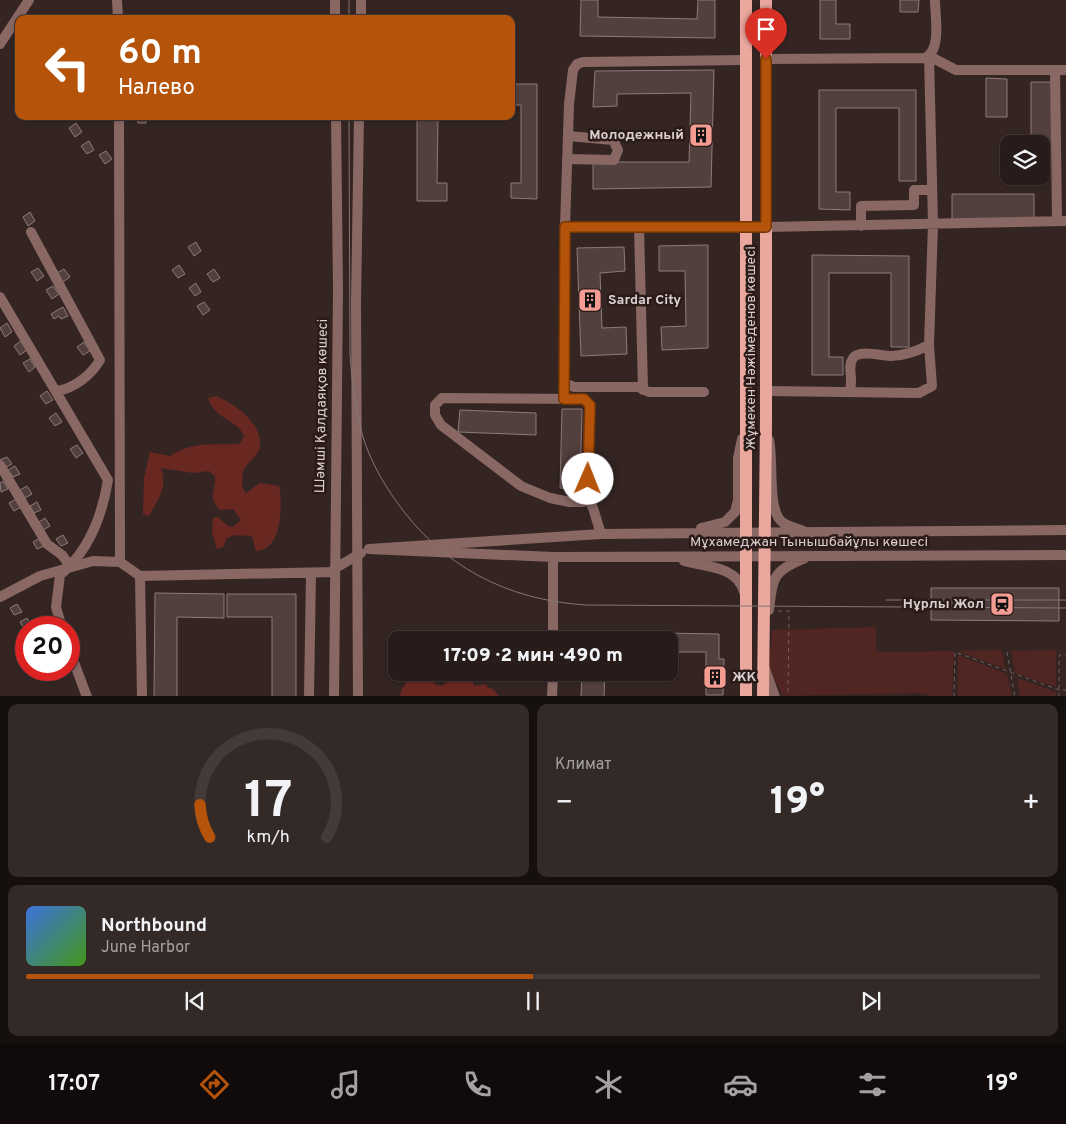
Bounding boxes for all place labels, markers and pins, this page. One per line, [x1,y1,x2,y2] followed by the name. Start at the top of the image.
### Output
[745,8,787,59] pin
[688,122,714,148] building icon: Молодежный
[589,127,684,144] place label: Молодежный
[577,287,603,313] building icon: Sardar City
[608,292,681,309] place label: Sardar City
[989,591,1015,617] station icon: Нұрлы Жол
[903,596,984,613] place label: Нұрлы Жол
[702,664,728,690] building icon: ЖК
[732,669,757,686] place label: ЖК

